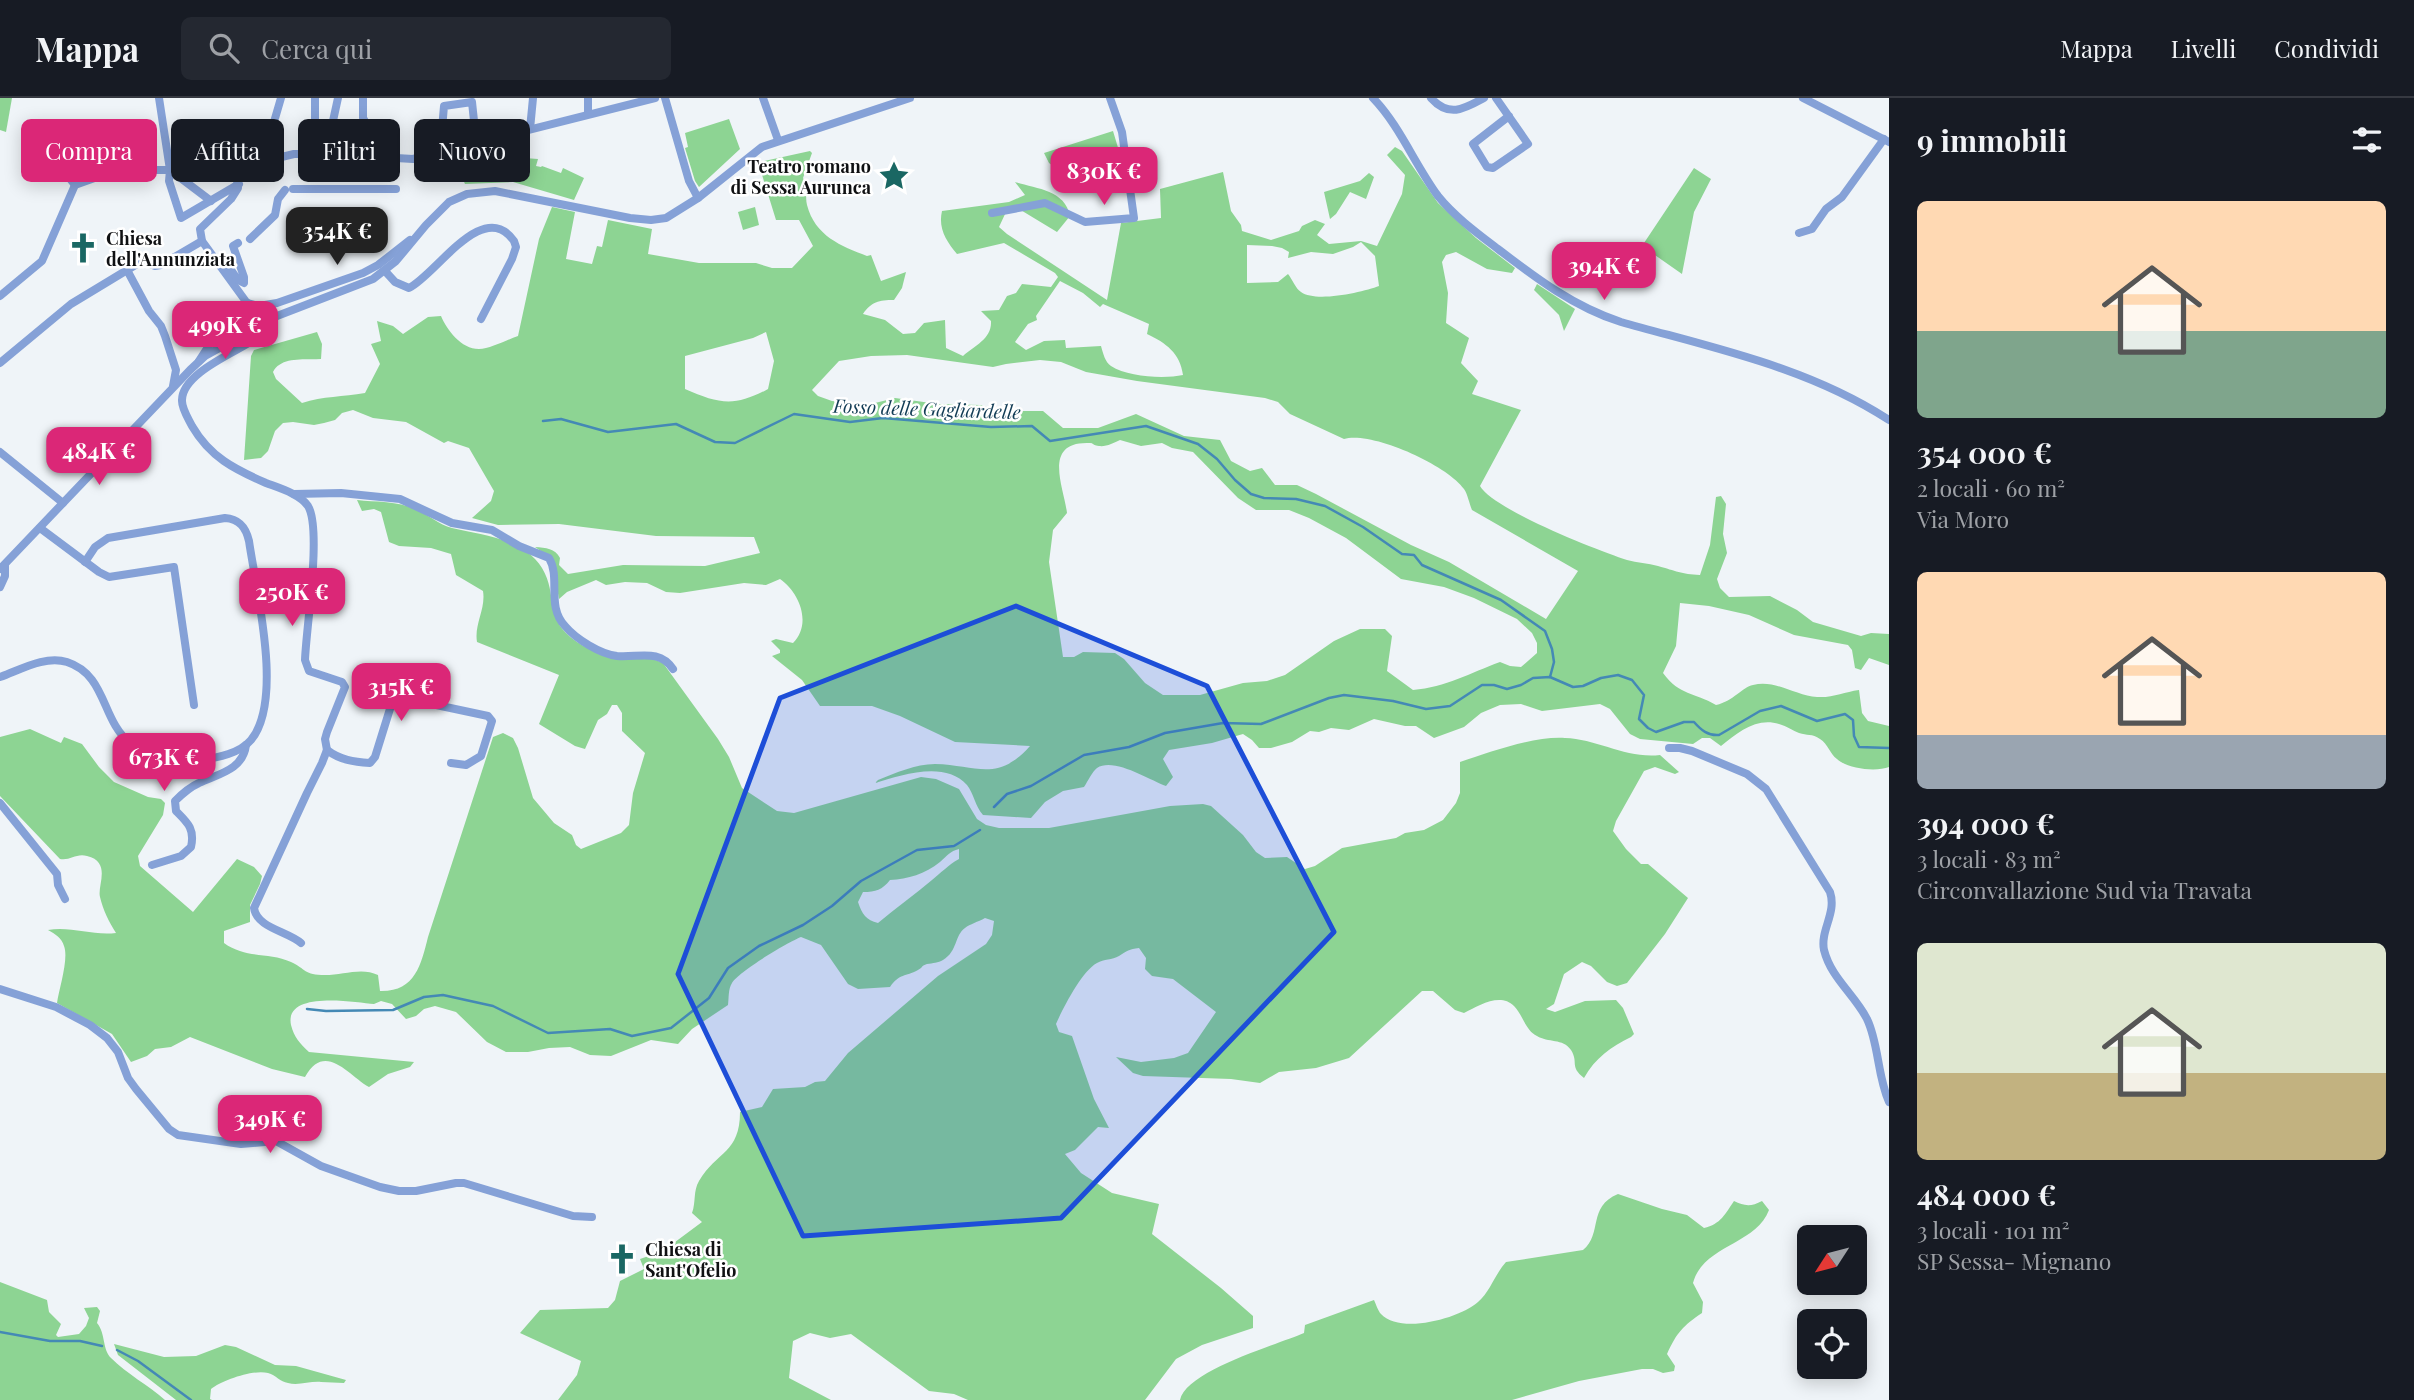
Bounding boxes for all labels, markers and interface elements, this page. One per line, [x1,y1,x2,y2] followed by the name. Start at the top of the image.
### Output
[181,17,671,80] search box
[35,26,139,70] text: Mappa
[205,29,243,67] icon: search
[261,31,372,66] text: Cerca qui
[2060,32,2133,64] text: Mappa
[2171,32,2236,64] text: Livelli
[2274,32,2379,64] text: Condividi
[21,119,157,182] chip: Compra
[171,119,284,182] chip: Affitta
[298,119,400,182] chip: Filtri
[414,119,530,182] chip: Nuovo
[1917,120,2067,160] text: 9 immobili
[2348,121,2386,159] icon: filters
[1047,148,1161,207] pin: 830K €
[730,154,872,199] place label: Teatro romano di Sessa Aurunca
[1067,154,1141,185] text: 830K €
[877,159,911,193] place icon: Teatro romano di Sessa Aurunca
[280,208,394,267] pin: 354K €
[302,214,372,245] text: 354K €
[106,226,236,271] place label: Chiesa dell'Annunziata
[66,231,100,265] church icon: Chiesa dell'Annunziata
[1547,242,1661,302] pin: 394K €
[2089,247,2215,373] icon: home
[1568,249,1640,280] text: 394K €
[168,302,282,361] pin: 499K €
[188,308,262,339] text: 499K €
[832,392,1021,424] water label: Fosso delle Gagliardelle
[42,428,156,487] pin: 484K €
[1917,432,2052,472] text: 354 000 €
[62,434,136,465] text: 484K €
[1917,472,2065,503] text: 2 locali · 60 m²
[1917,503,2009,534] text: Via Moro
[235,568,349,628] pin: 250K €
[255,575,329,606] text: 250K €
[2089,618,2215,744] icon: home
[344,664,458,723] pin: 315K €
[368,670,434,701] text: 315K €
[107,734,221,793] pin: 673K €
[129,740,199,771] text: 673K €
[1917,803,2055,843] text: 394 000 €
[1917,843,2061,874] text: 3 locali · 83 m²
[1917,874,2252,905] text: Circonvallazione Sud via Travata
[2089,989,2215,1115] icon: home
[213,1096,327,1155] pin: 349K €
[234,1102,306,1133] text: 349K €
[1917,1174,2056,1214] text: 484 000 €
[1917,1214,2070,1245] text: 3 locali · 101 m²
[1797,1225,1867,1295] north arrow
[1797,1225,1867,1379] map controls
[645,1237,736,1282] place label: Chiesa di Sant'Ofelio
[605,1242,639,1276] church icon: Chiesa di Sant'Ofelio
[1917,1245,2111,1276] text: SP Sessa- Mignano
[1797,1309,1867,1379] button: locate

